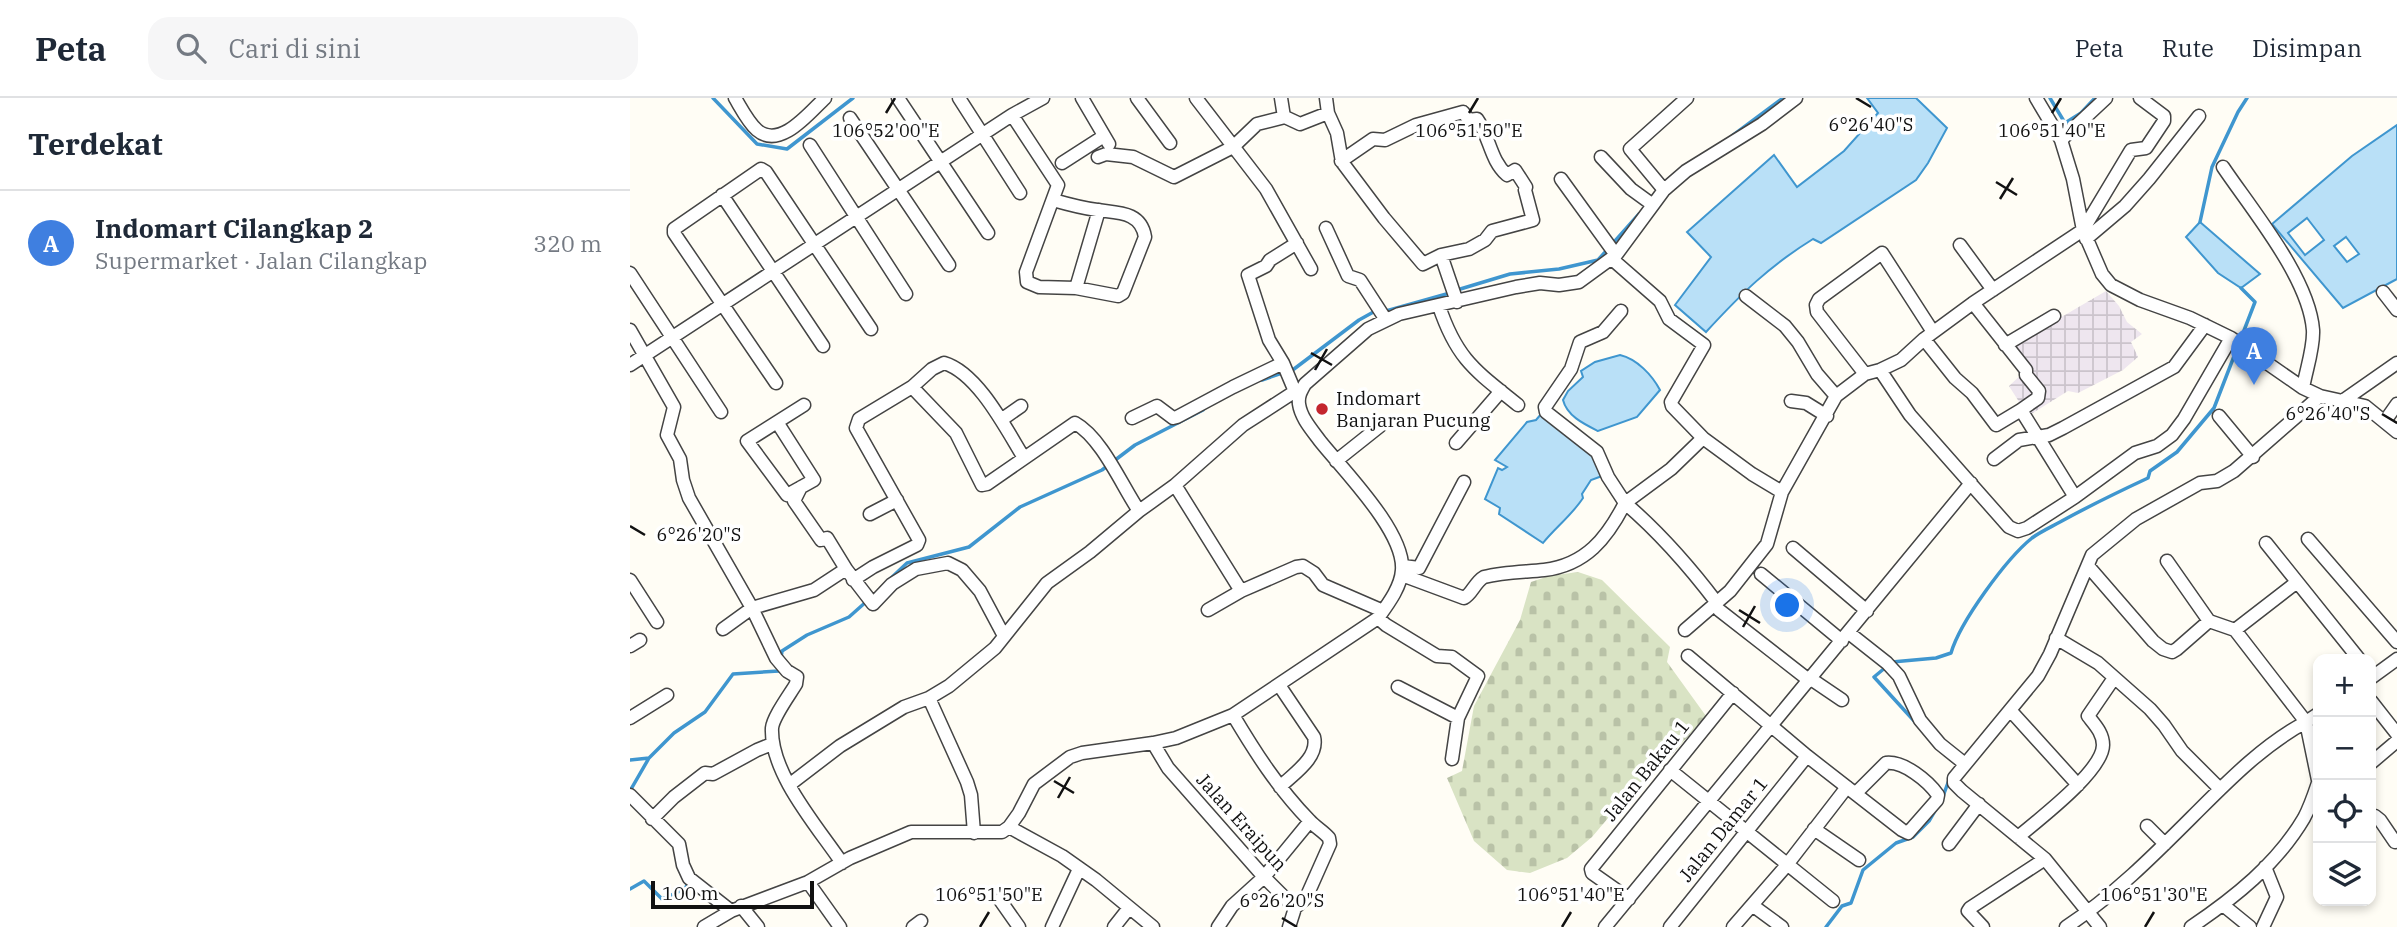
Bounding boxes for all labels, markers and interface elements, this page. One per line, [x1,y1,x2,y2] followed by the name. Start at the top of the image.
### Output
[148,17,638,80] search box
[35,27,106,70] text: Peta
[172,29,210,67] icon: search
[228,31,361,65] text: Cari di sini
[2075,32,2124,64] text: Peta
[2162,32,2214,64] text: Rute
[2252,32,2362,64] text: Disimpan
[1829,113,1913,136] text: 6°26'40"S
[832,119,940,142] text: 106°52'00"E
[1415,119,1523,142] text: 106°51'50"E
[1998,119,2106,142] text: 106°51'40"E
[28,124,163,163] text: Terdekat
[95,211,374,245] text: Indomart Cilangkap 2
[43,228,59,258] text: A
[533,228,602,258] text: 320 m
[95,245,427,275] text: Supermarket · Jalan Cilangkap
[2231,327,2277,385] pin: A
[1336,386,1491,432] place label: Indomart Banjaran Pucung
[1314,401,1330,417] marker: Indomart Banjaran Pucung
[2286,402,2370,425] text: 6°26'40"S
[657,523,741,546] text: 6°26'20"S
[1770,588,1804,622] your location
[2313,654,2376,906] map controls
[2313,654,2376,717] button: +
[1598,714,1694,826] street label: Jalan Bakau 1
[2313,717,2376,780] button: −
[1192,768,1292,876] street label: Jalan Eraipun
[1673,772,1773,886] street label: Jalan Damar 1
[2313,780,2376,843] button: locate
[2313,843,2376,906] button: layers
[651,878,814,910] scale bar
[662,881,719,905] text: 100 m
[935,883,1043,906] text: 106°51'50"E
[1517,883,1625,906] text: 106°51'40"E
[2100,883,2208,906] text: 106°51'30"E
[1240,889,1324,912] text: 6°26'20"S

